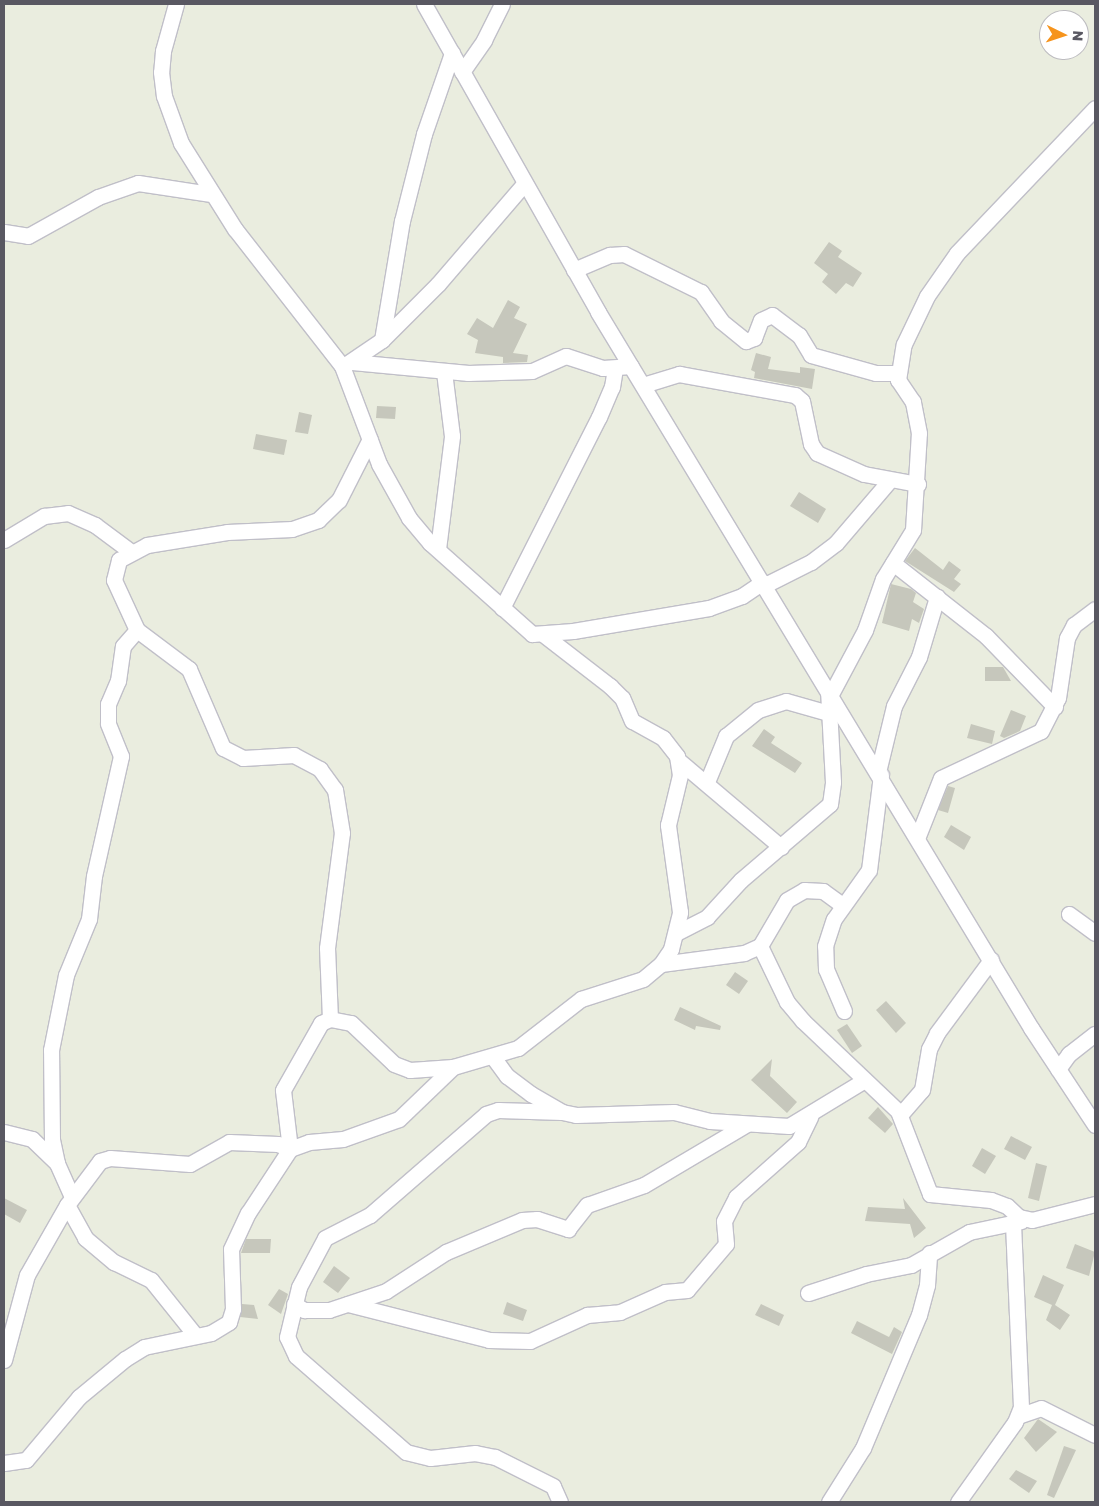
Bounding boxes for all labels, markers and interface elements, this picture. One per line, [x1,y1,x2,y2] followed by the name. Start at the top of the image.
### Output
[1039,10,1089,60] north arrow
[1070,30,1087,42] text: N

